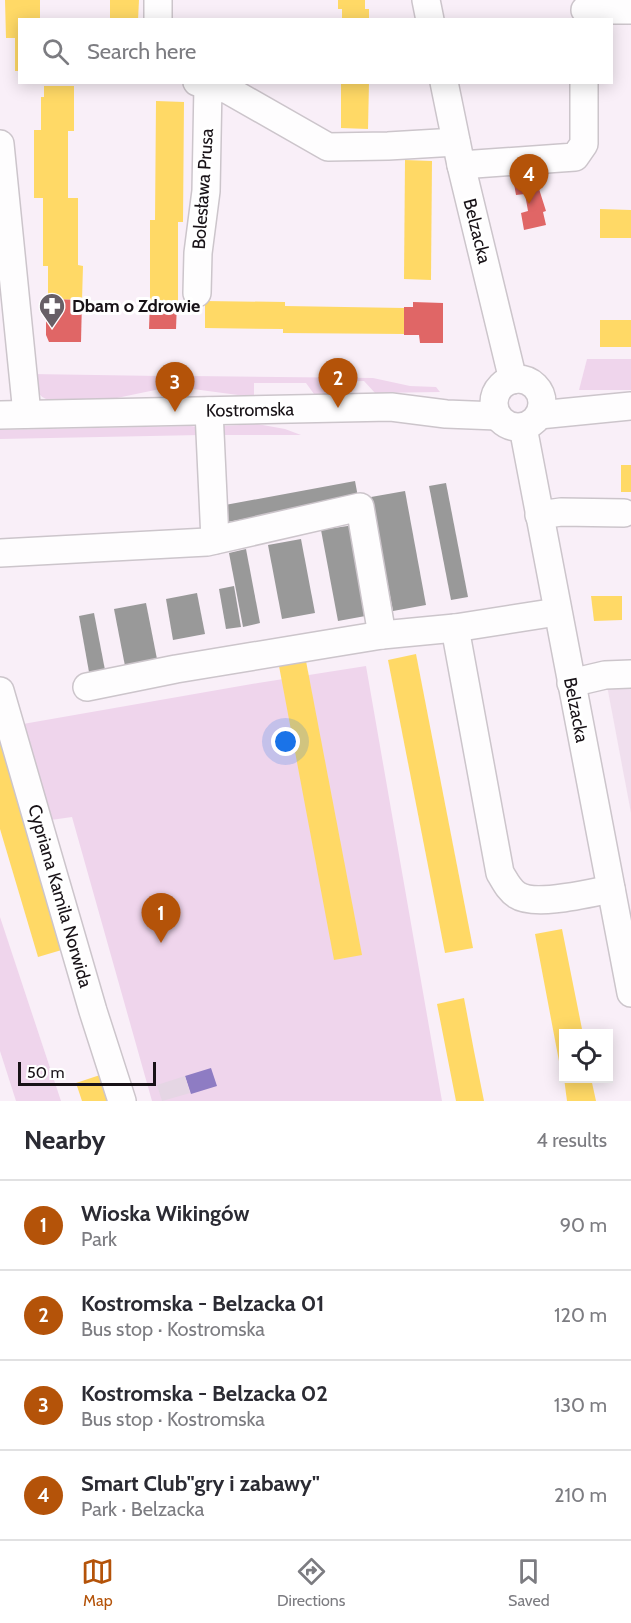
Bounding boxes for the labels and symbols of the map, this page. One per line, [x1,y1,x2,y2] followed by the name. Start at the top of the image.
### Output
[188,127,218,250] street label: Bolesława Prusa
[510,154,548,204] pin: 4
[458,196,496,266] street label: Belzacka
[37,291,67,329] pharmacy icon: Dbam o Zdrowie
[72,295,200,317] place label: Dbam o Zdrowie
[318,358,358,408] pin: 2
[156,362,195,412] pin: 3
[206,398,295,422] street label: Kostromska
[559,675,593,745] street label: Belzacka
[271,727,300,756] your location
[23,802,97,991] street label: Cypriana Kamila Norwida
[142,894,180,943] pin: 1
[18,1059,156,1086] scale bar

